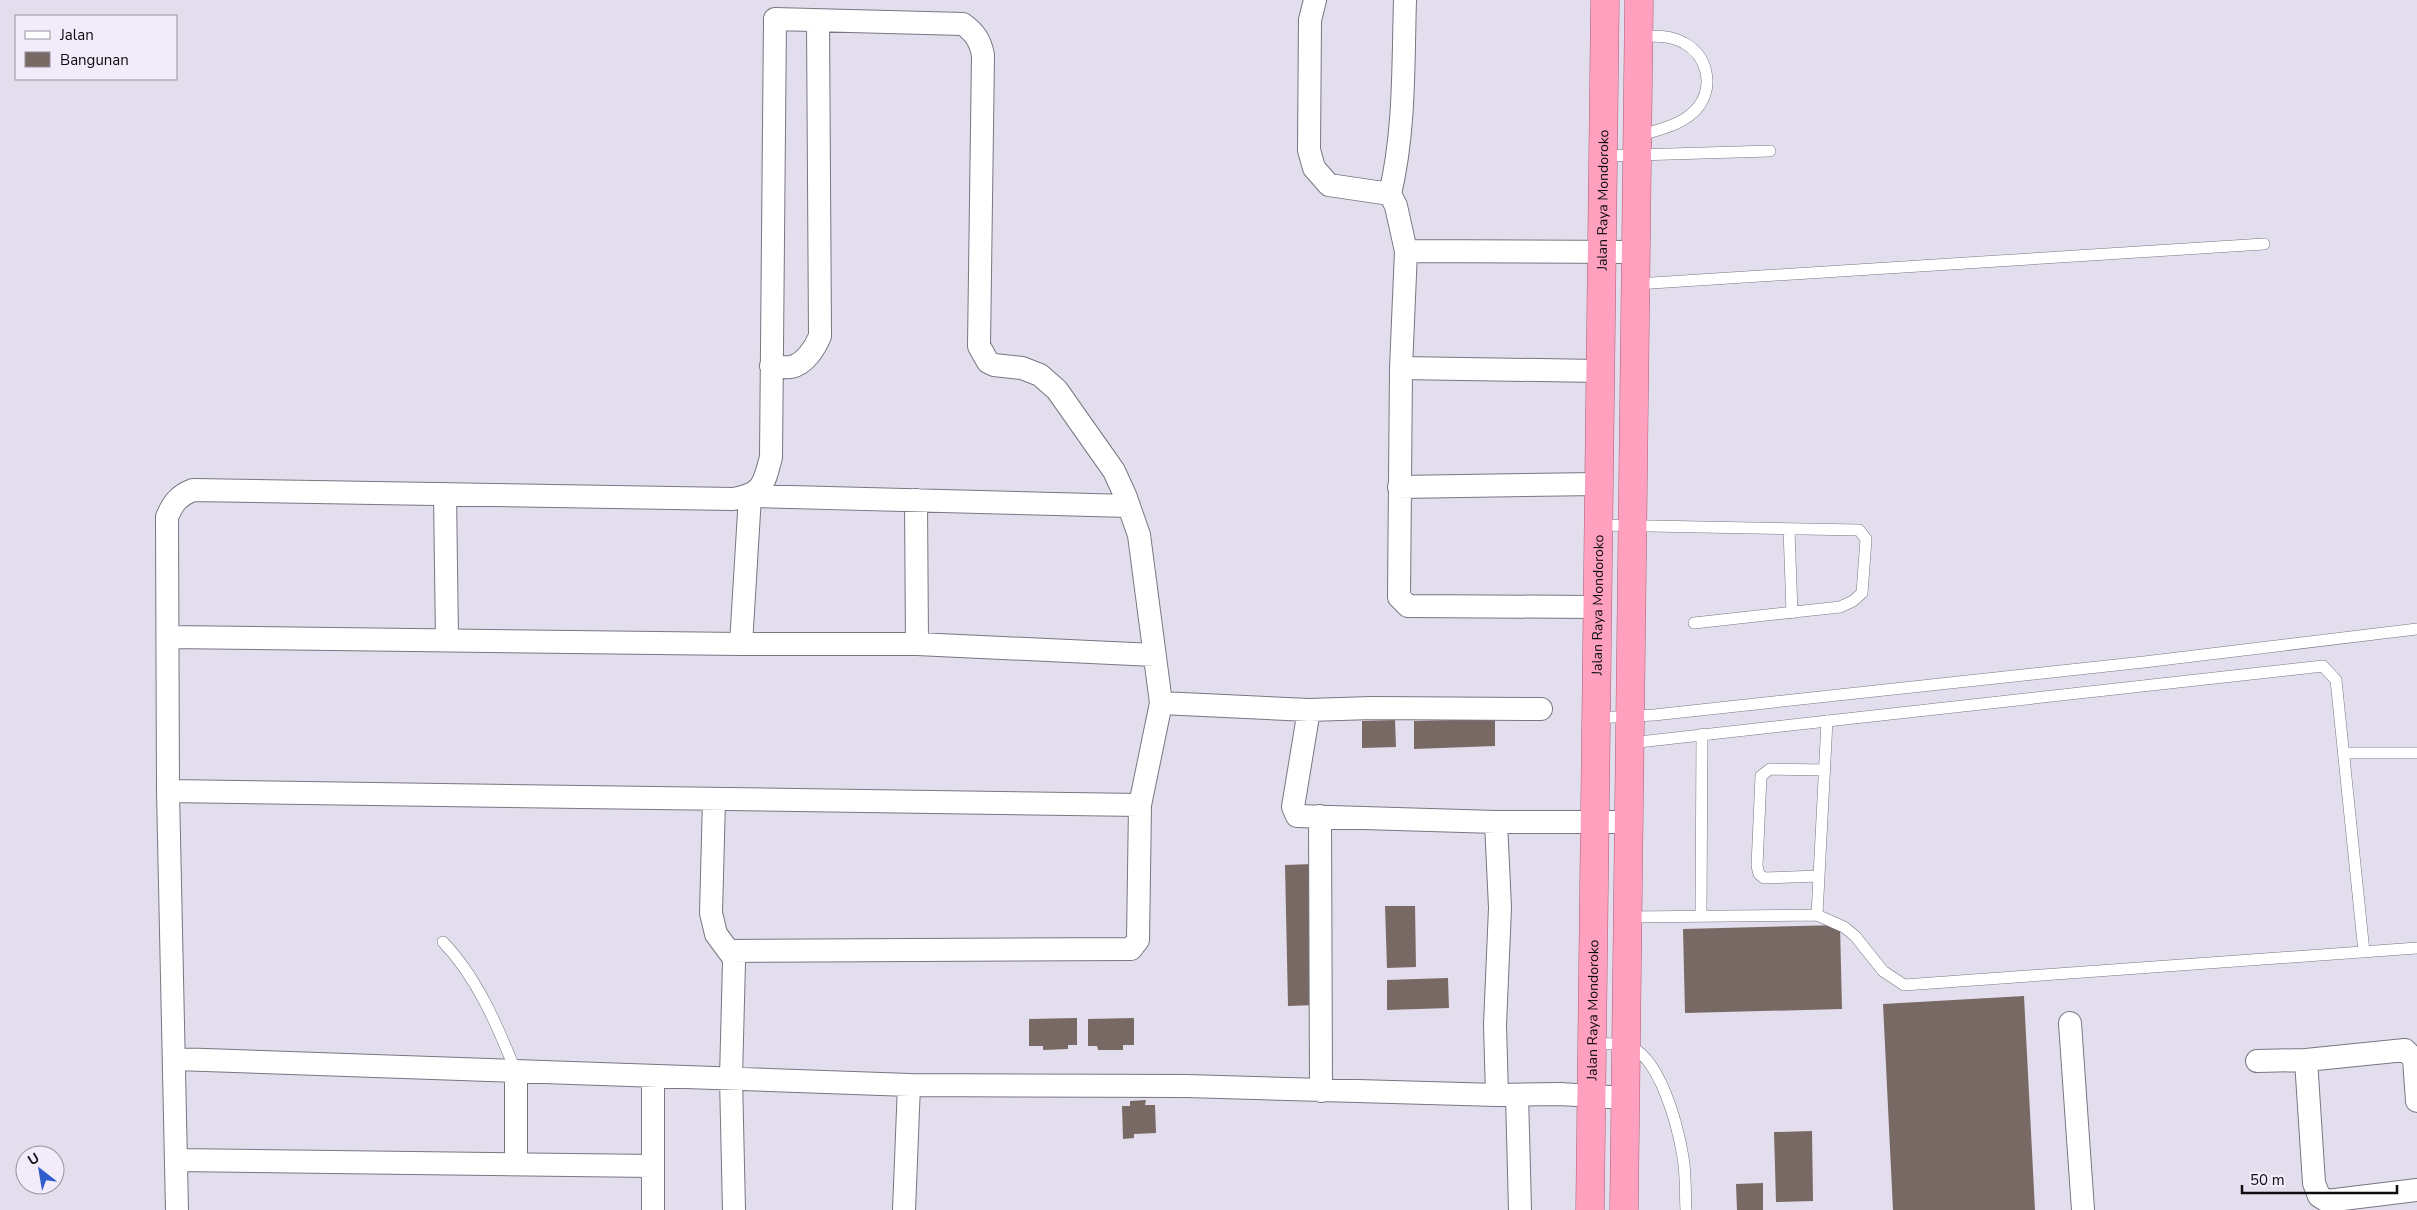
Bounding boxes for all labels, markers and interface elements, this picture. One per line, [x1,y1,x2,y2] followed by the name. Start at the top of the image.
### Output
[15,15,178,80] legend
[59,25,94,45] text: Jalan
[60,50,129,70] text: Bangunan
[1592,129,1613,272] street label: Jalan Raya Mondoroko
[1587,534,1608,677] street label: Jalan Raya Mondoroko
[1582,939,1603,1082] street label: Jalan Raya Mondoroko
[15,1145,65,1195] north arrow
[24,1148,43,1170] text: U
[2242,1162,2397,1194] scale bar
[2250,1170,2285,1190] text: 50 m

